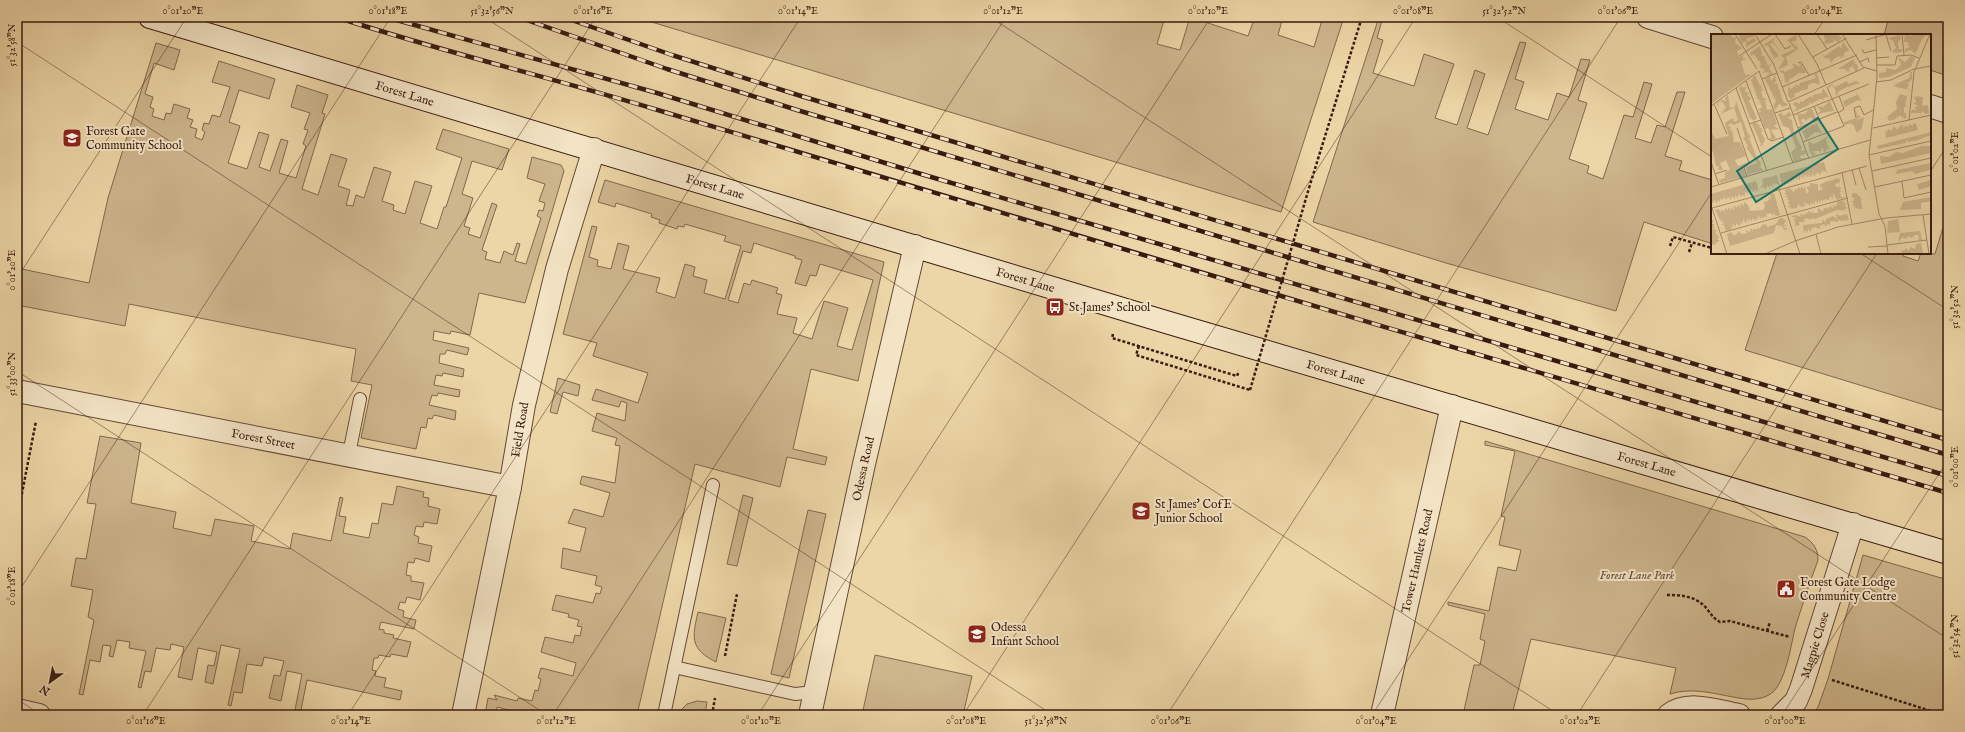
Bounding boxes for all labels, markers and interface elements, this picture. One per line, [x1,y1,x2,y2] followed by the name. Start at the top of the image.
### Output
[163,5,204,18] text: 0°01'20"E
[369,5,408,18] text: 0°01'18"E
[470,5,514,18] text: 51°32'56"N
[573,5,613,18] text: 0°01'16"E
[778,5,818,18] text: 0°01'14"E
[983,5,1023,18] text: 0°01'12"E
[1188,5,1228,18] text: 0°01'10"E
[1393,5,1433,18] text: 0°01'08"E
[1482,5,1526,18] text: 51°32'52"N
[1598,5,1638,18] text: 0°01'06"E
[1801,5,1843,18] text: 0°01'04"E
[6,23,19,66] text: 51°32'58"N
[1711,34,1931,254] inset map
[373,78,436,110] street label: Forest Lane
[86,124,182,153] place label: Forest Gate Community School
[61,127,83,149] school or university icon: Forest Gate Community School
[1949,131,1962,172] text: 0°01'02"E
[684,171,747,203] street label: Forest Lane
[6,249,19,290] text: 0°01'20"E
[994,264,1057,296] street label: Forest Lane
[1949,285,1962,329] text: 51°32'52"N
[1044,296,1066,318] bus stop icon: St James' School
[1069,300,1151,316] place label: St James' School
[6,352,19,396] text: 51°33'00"N
[1305,357,1367,389] street label: Forest Lane
[508,400,532,458] street label: Field Road
[230,426,296,453] street label: Forest Street
[849,435,878,502] street label: Odessa Road
[1949,446,1962,488] text: 0°01'00"E
[1615,449,1678,480] street label: Forest Lane
[1153,497,1232,527] place label: St James' CofE Junior School
[1130,500,1152,522] school or university icon: St James' CofE Junior School
[1398,507,1437,614] street label: Tower Hamlets Road
[6,566,19,605] text: 0°01'18"E
[1600,568,1675,583] park label: Forest Lane Park
[1800,575,1897,604] place label: Forest Gate Lodge Community Centre
[1775,578,1797,600] public building icon: Forest Gate Lodge Community Centre
[1798,610,1833,680] street label: Magpie Close
[1949,614,1962,658] text: 51°32'54"N
[991,620,1060,649] place label: Odessa Infant School
[966,623,988,645] school or university icon: Odessa Infant School
[30,662,70,702] north arrow
[37,681,54,699] text: N
[126,715,166,728] text: 0°01'16"E
[331,715,371,728] text: 0°01'14"E
[536,715,576,728] text: 0°01'12"E
[741,715,781,728] text: 0°01'10"E
[946,715,986,728] text: 0°01'08"E
[1025,715,1068,728] text: 51°32'58"N
[1151,715,1191,728] text: 0°01'06"E
[1355,715,1397,728] text: 0°01'04"E
[1560,715,1601,728] text: 0°01'02"E
[1764,715,1806,728] text: 0°01'00"E

